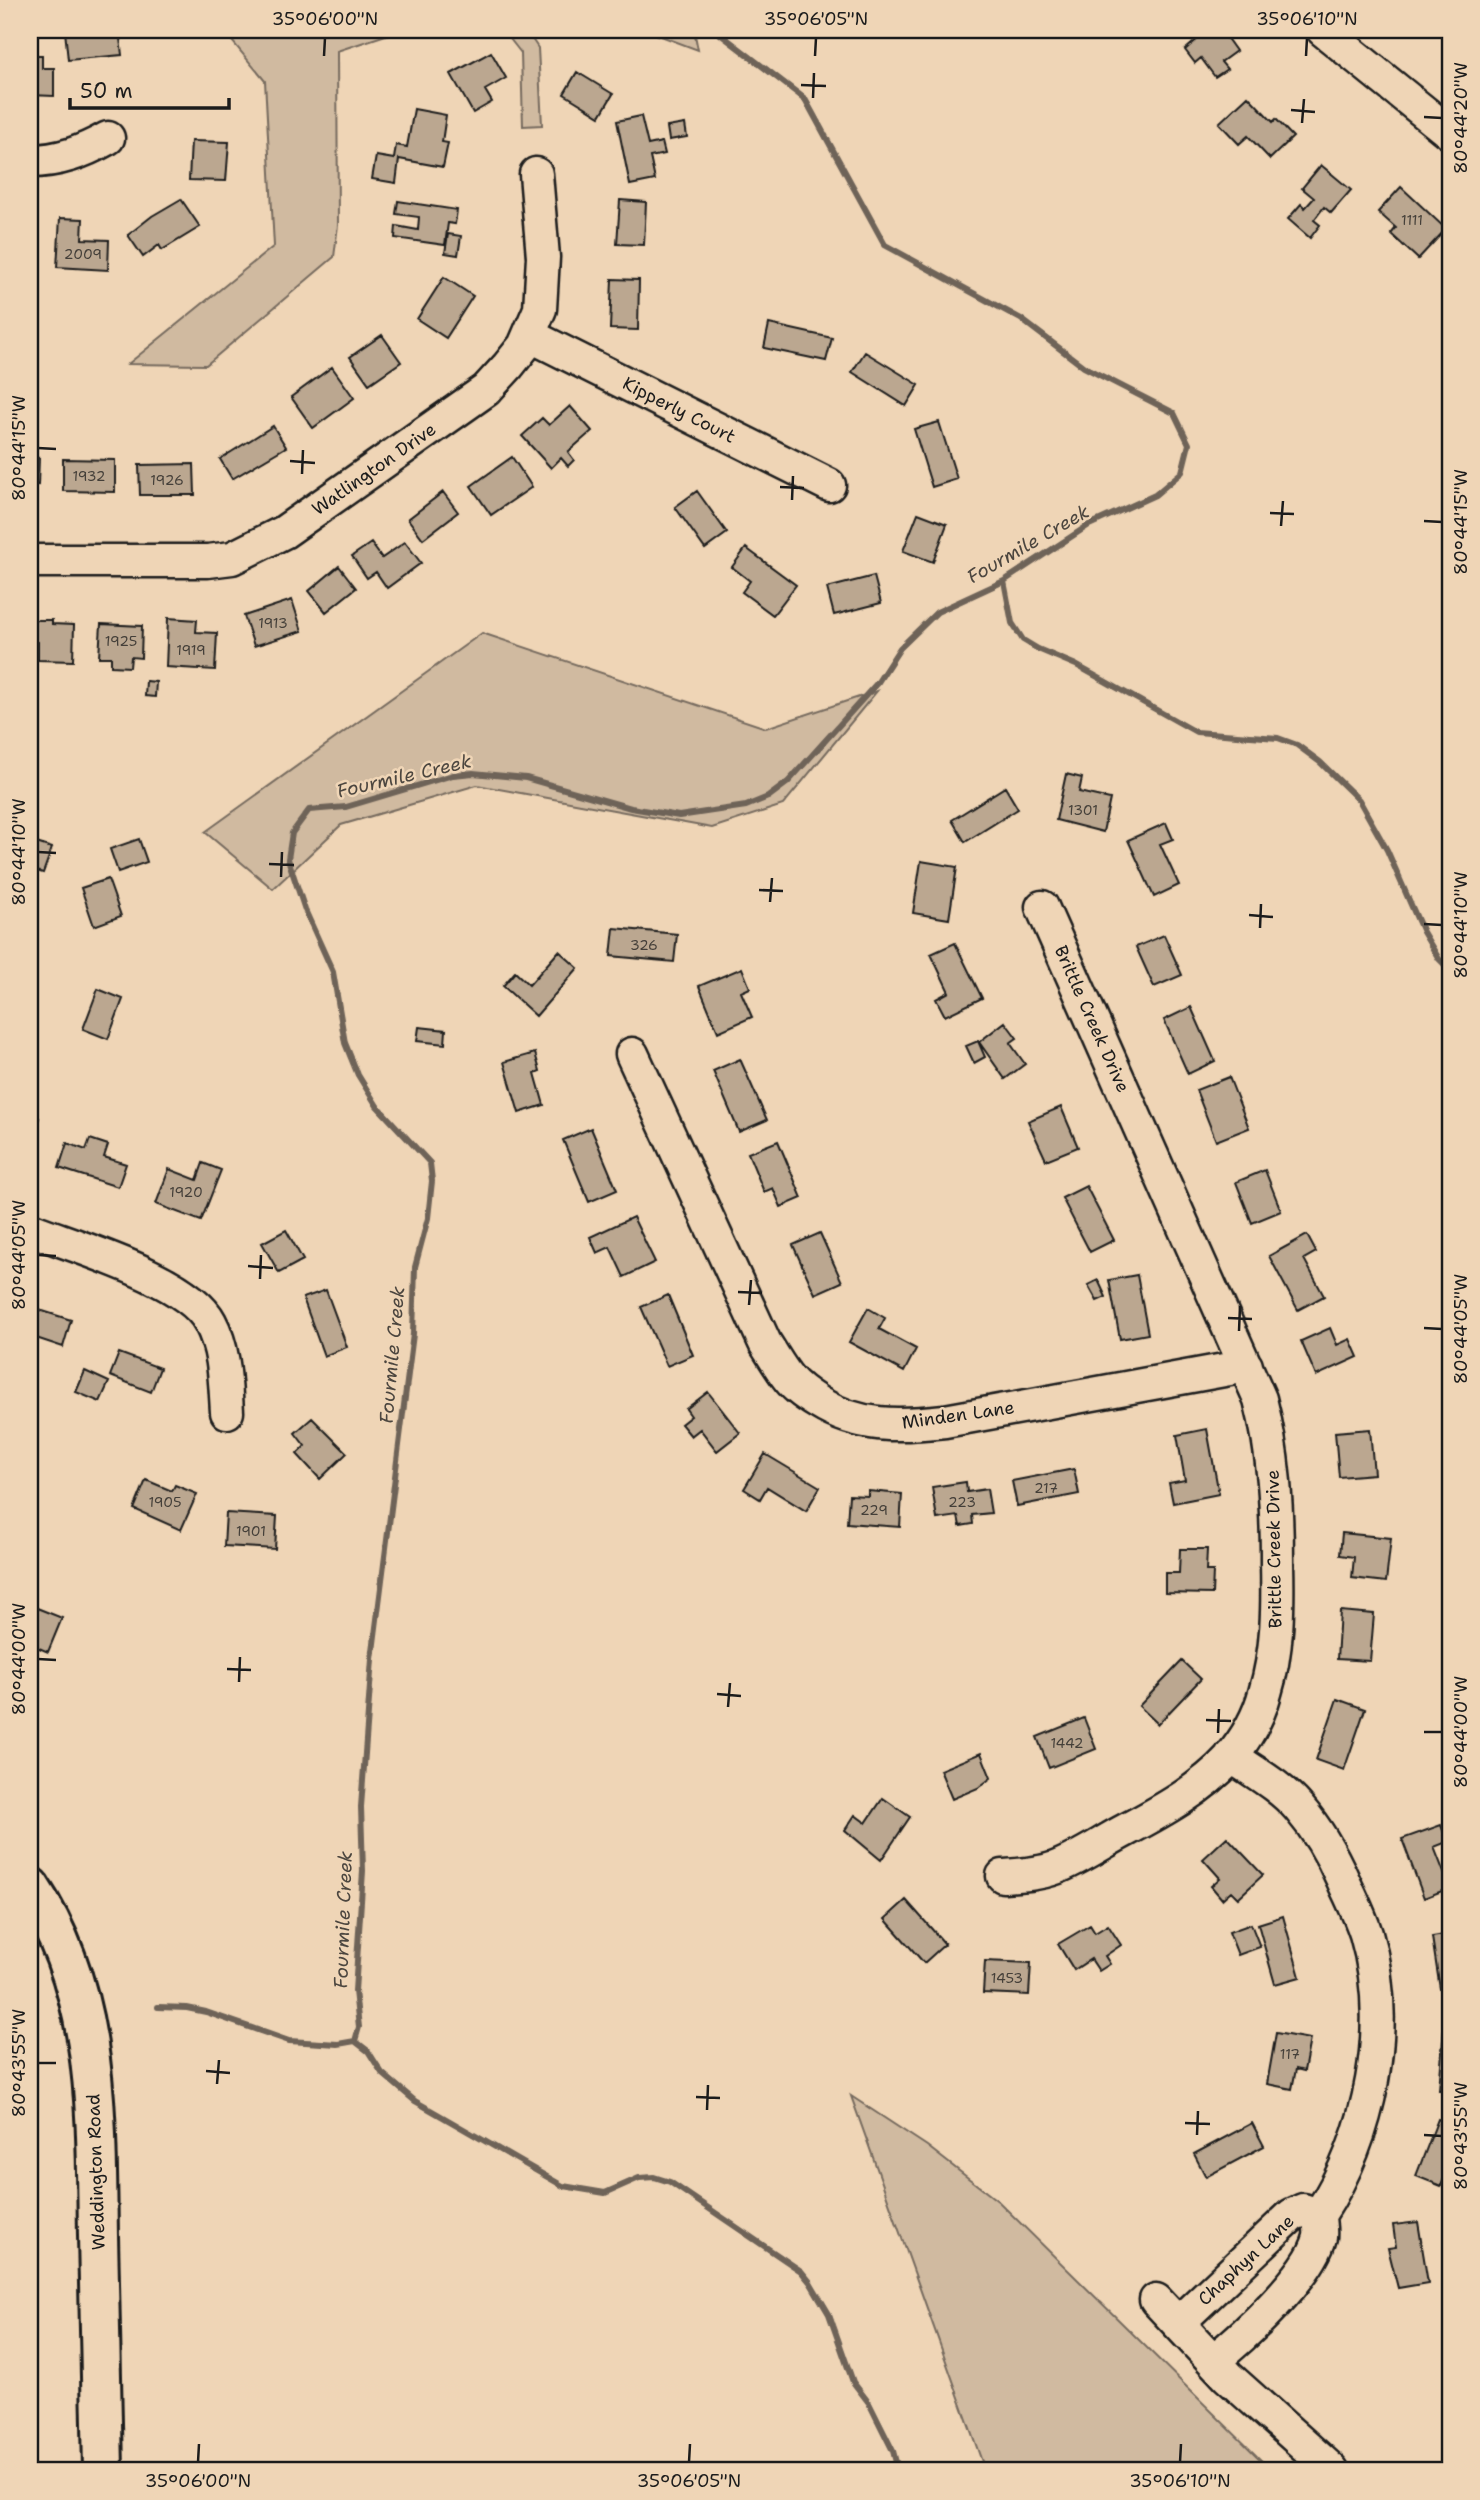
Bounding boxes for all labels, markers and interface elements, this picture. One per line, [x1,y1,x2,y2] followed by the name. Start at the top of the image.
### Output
[272,7,378,31] text: 35°06'00"N
[764,7,868,31] text: 35°06'05"N
[1256,7,1358,31] text: 35°06'10"N
[1449,62,1473,174] text: 80°44'20"W
[70,66,229,110] scale bar
[80,77,133,105] text: 50 m
[1401,211,1423,229] house number: 1111
[64,245,102,263] house number: 2009
[618,371,740,449] street label: Kipperly Court
[7,395,31,501] text: 80°44'15"W
[307,417,441,521] street label: Watlington Drive
[72,467,106,485] house number: 1932
[1449,469,1473,575] text: 80°44'15"W
[150,471,184,489] house number: 1926
[962,499,1094,589] water label: Fourmile Creek
[258,614,288,632] house number: 1913
[105,632,137,650] house number: 1925
[176,641,206,659] house number: 1919
[334,748,474,804] water label: Fourmile Creek
[7,798,31,906] text: 80°44'10"W
[1068,801,1098,819] house number: 1301
[1449,871,1473,979] text: 80°44'10"W
[630,936,658,954] house number: 326
[1049,942,1135,1096] street label: Brittle Creek Drive
[169,1183,203,1201] house number: 1920
[7,1200,31,1310] text: 80°44'05"W
[1449,1274,1473,1384] text: 80°44'05"W
[374,1285,410,1425] water label: Fourmile Creek
[900,1395,1016,1435] street label: Minden Lane
[1261,1469,1287,1629] street label: Brittle Creek Drive
[1034,1479,1058,1497] house number: 217
[148,1493,182,1511] house number: 1905
[948,1493,976,1511] house number: 223
[860,1501,888,1519] house number: 229
[236,1522,266,1540] house number: 1901
[7,1603,31,1715] text: 80°44'00"W
[1449,1676,1473,1788] text: 80°44'00"W
[1050,1734,1084,1752] house number: 1442
[328,1851,358,1989] water label: Fourmile Creek
[991,1969,1023,1987] house number: 1453
[7,2009,31,2117] text: 80°43'55"W
[1280,2045,1300,2063] house number: 117
[1449,2082,1473,2190] text: 80°43'55"W
[81,2093,111,2251] street label: Weddington Road
[1193,2209,1299,2311] street label: Chaphyn Lane
[145,2469,251,2493] text: 35°06'00"N
[637,2469,741,2493] text: 35°06'05"N
[1129,2469,1231,2493] text: 35°06'10"N

